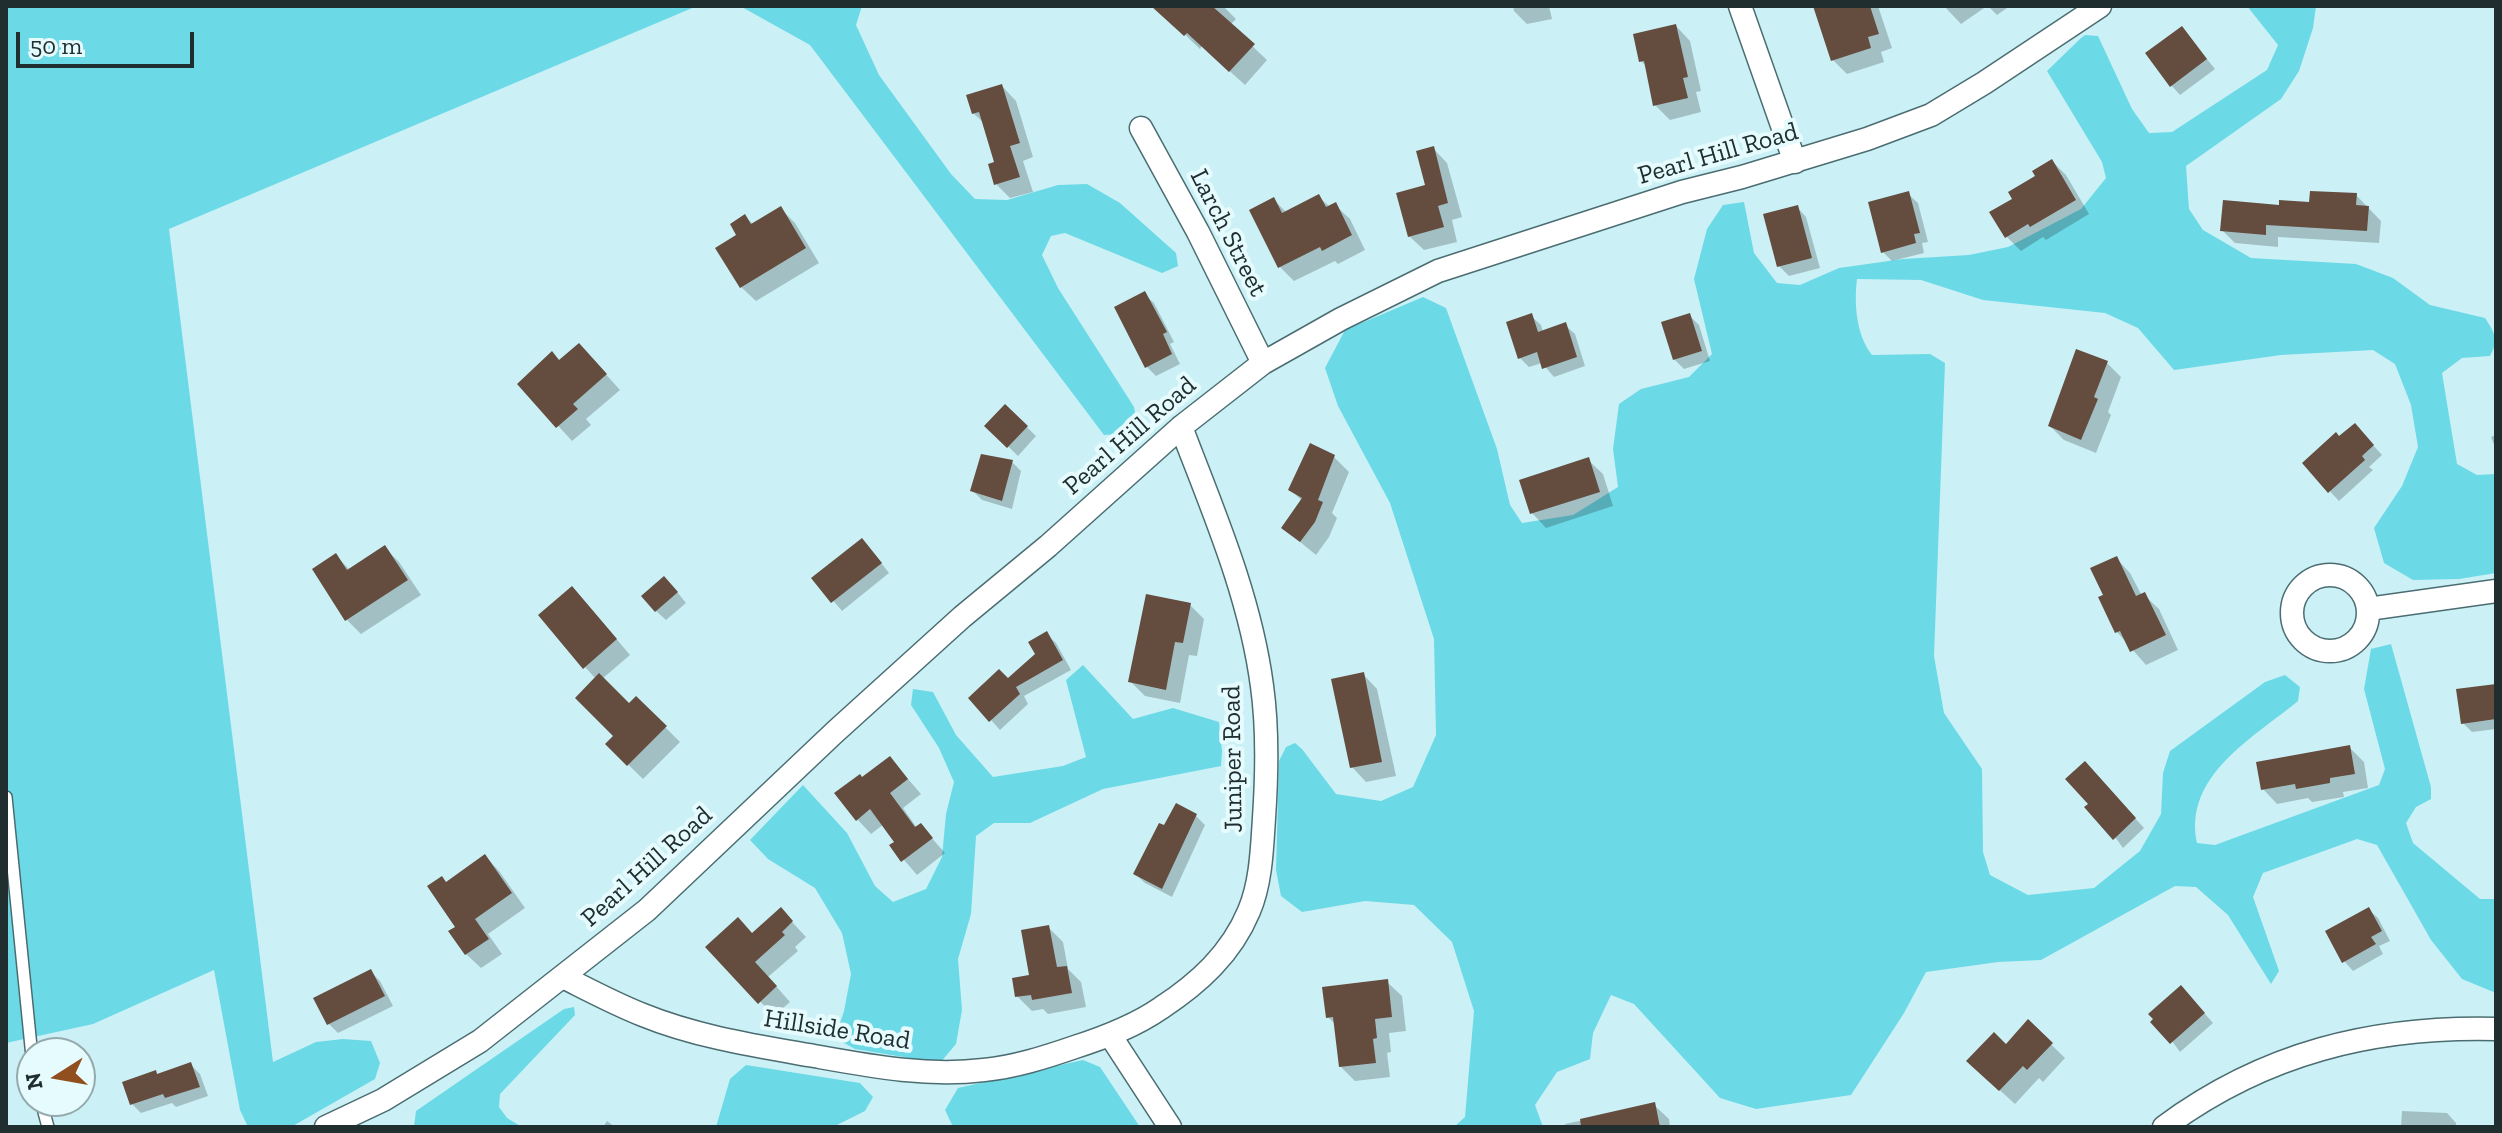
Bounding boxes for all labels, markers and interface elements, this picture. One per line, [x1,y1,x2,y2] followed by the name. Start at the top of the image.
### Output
[20,16,198,66] scale bar
[30,31,82,60] text: 50 m
[1634,116,1802,192] street label: Pearl Hill Road
[1183,164,1273,302] street label: Larch Street
[1057,370,1203,502] street label: Pearl Hill Road
[1216,685,1250,833] street label: Juniper Road
[575,800,719,934] street label: Pearl Hill Road
[762,1003,912,1057] street label: Hillside Road
[16,1037,96,1117] north arrow
[19,1071,49,1092] text: N

